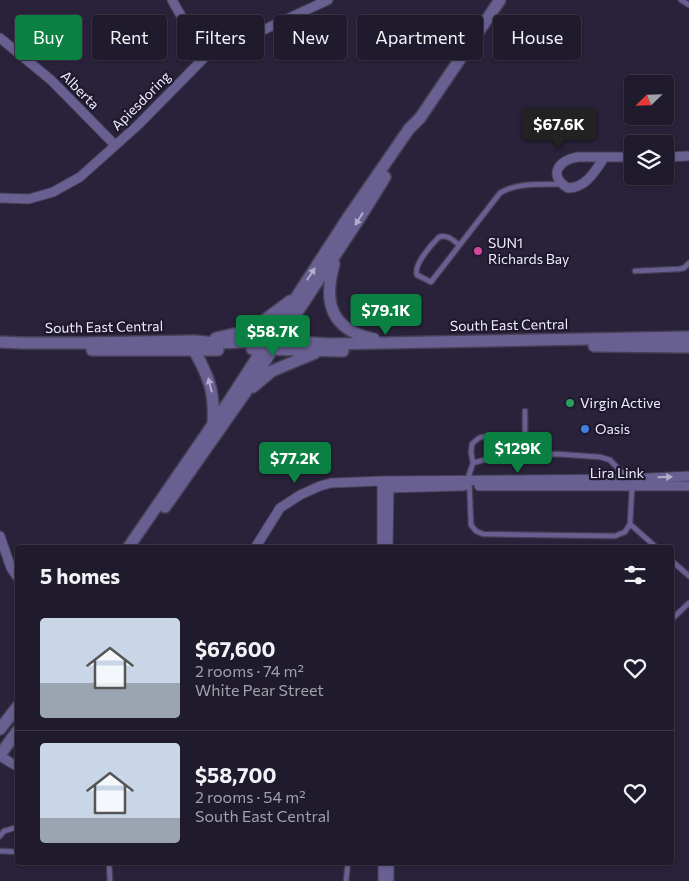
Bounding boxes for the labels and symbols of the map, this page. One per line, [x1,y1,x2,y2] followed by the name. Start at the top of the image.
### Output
[58,67,103,112] street label: Alberta
[108,67,174,134] street label: Apiesdoring
[624,75,674,125] north arrow
[518,108,600,150] pin: $67.6K
[354,213,364,226] one-way arrow
[488,234,569,267] place label: SUN1 Richards Bay
[472,245,484,257] marker: SUN1 Richards Bay
[306,268,316,281] one-way arrow
[345,294,427,336] pin: $79.1K
[232,314,314,357] pin: $58.7K
[450,315,568,334] street label: South East Central
[45,317,163,336] street label: South East Central
[206,378,214,393] one-way arrow
[580,394,661,411] place label: Virgin Active
[564,397,576,409] marker: Virgin Active
[595,420,630,437] place label: Oasis
[579,423,591,435] marker: Oasis
[483,432,553,474] pin: $129K
[254,442,336,484] pin: $77.2K
[590,464,645,481] street label: Lira Link
[657,473,673,481] one-way arrow

